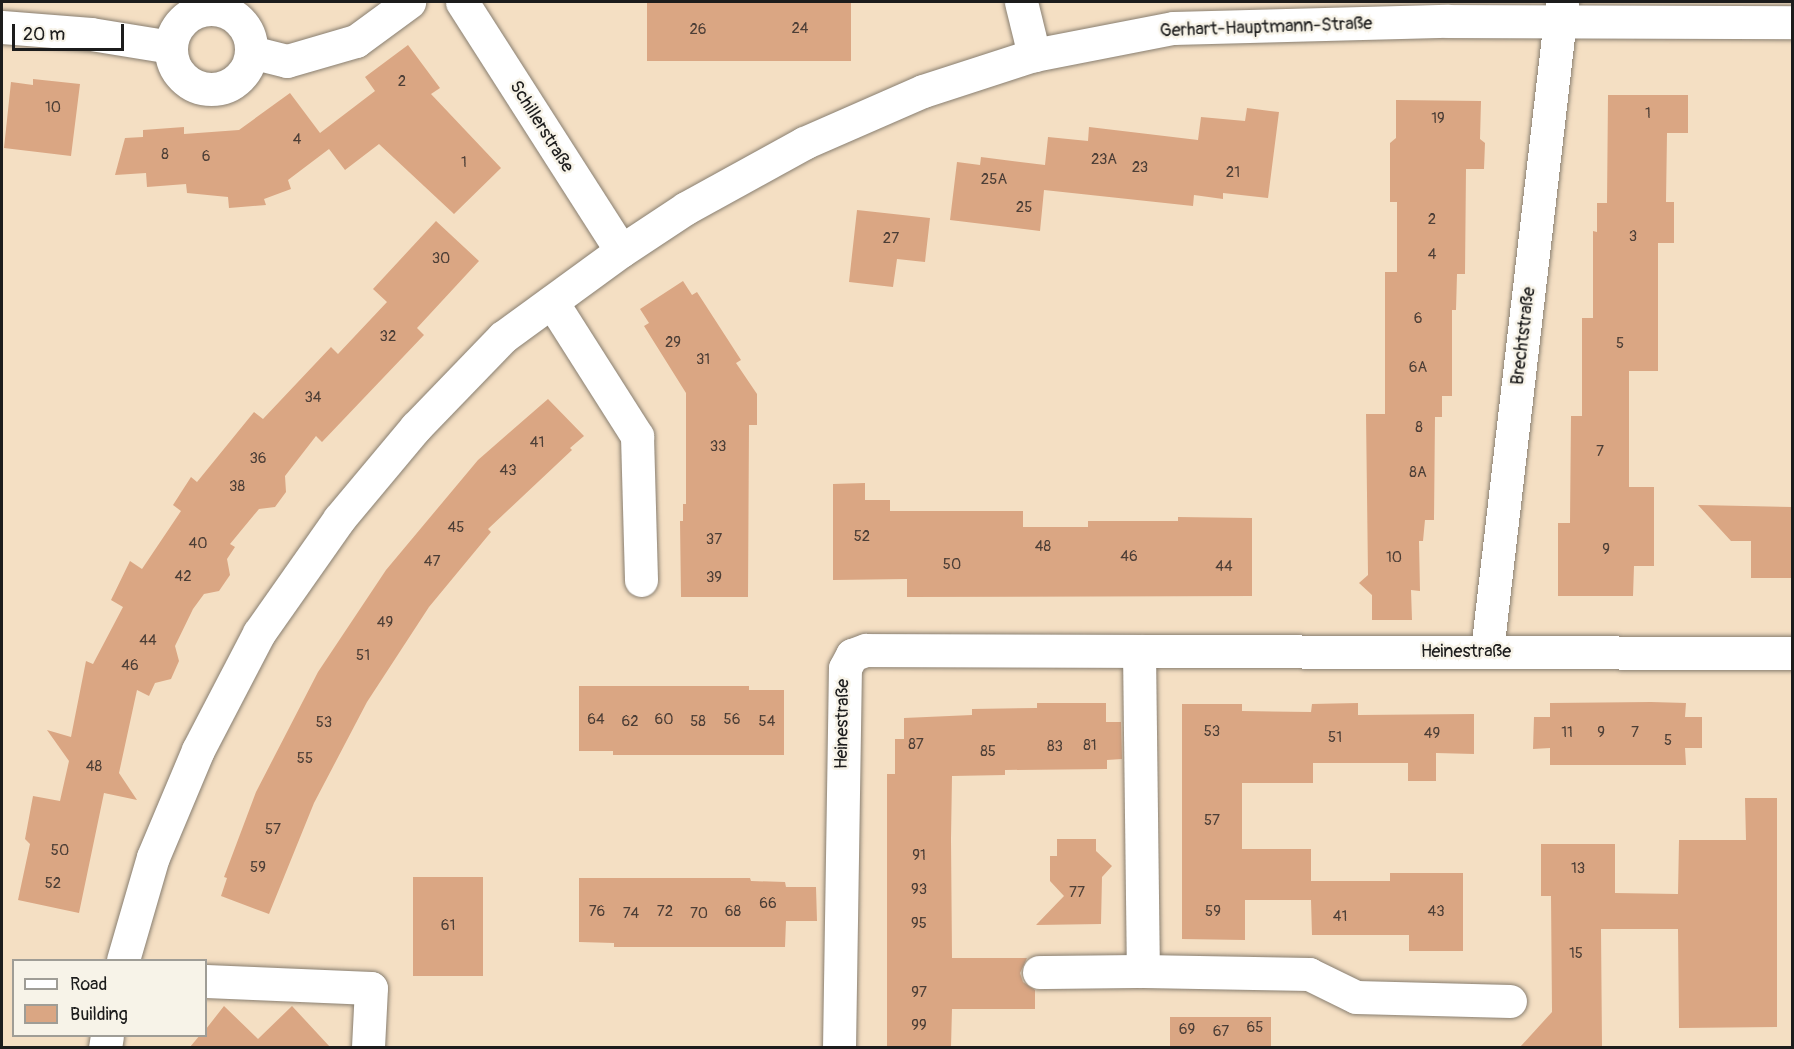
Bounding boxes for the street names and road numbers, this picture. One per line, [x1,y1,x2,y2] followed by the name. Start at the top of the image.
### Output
[1159,13,1373,43] street label: Gerhart-Hauptmann-Straße
[504,77,578,177] street label: Schillerstraße
[1507,286,1541,386] street label: Brechtstraße
[1421,641,1511,663] street label: Heinestraße
[831,679,855,769] street label: Heinestraße

